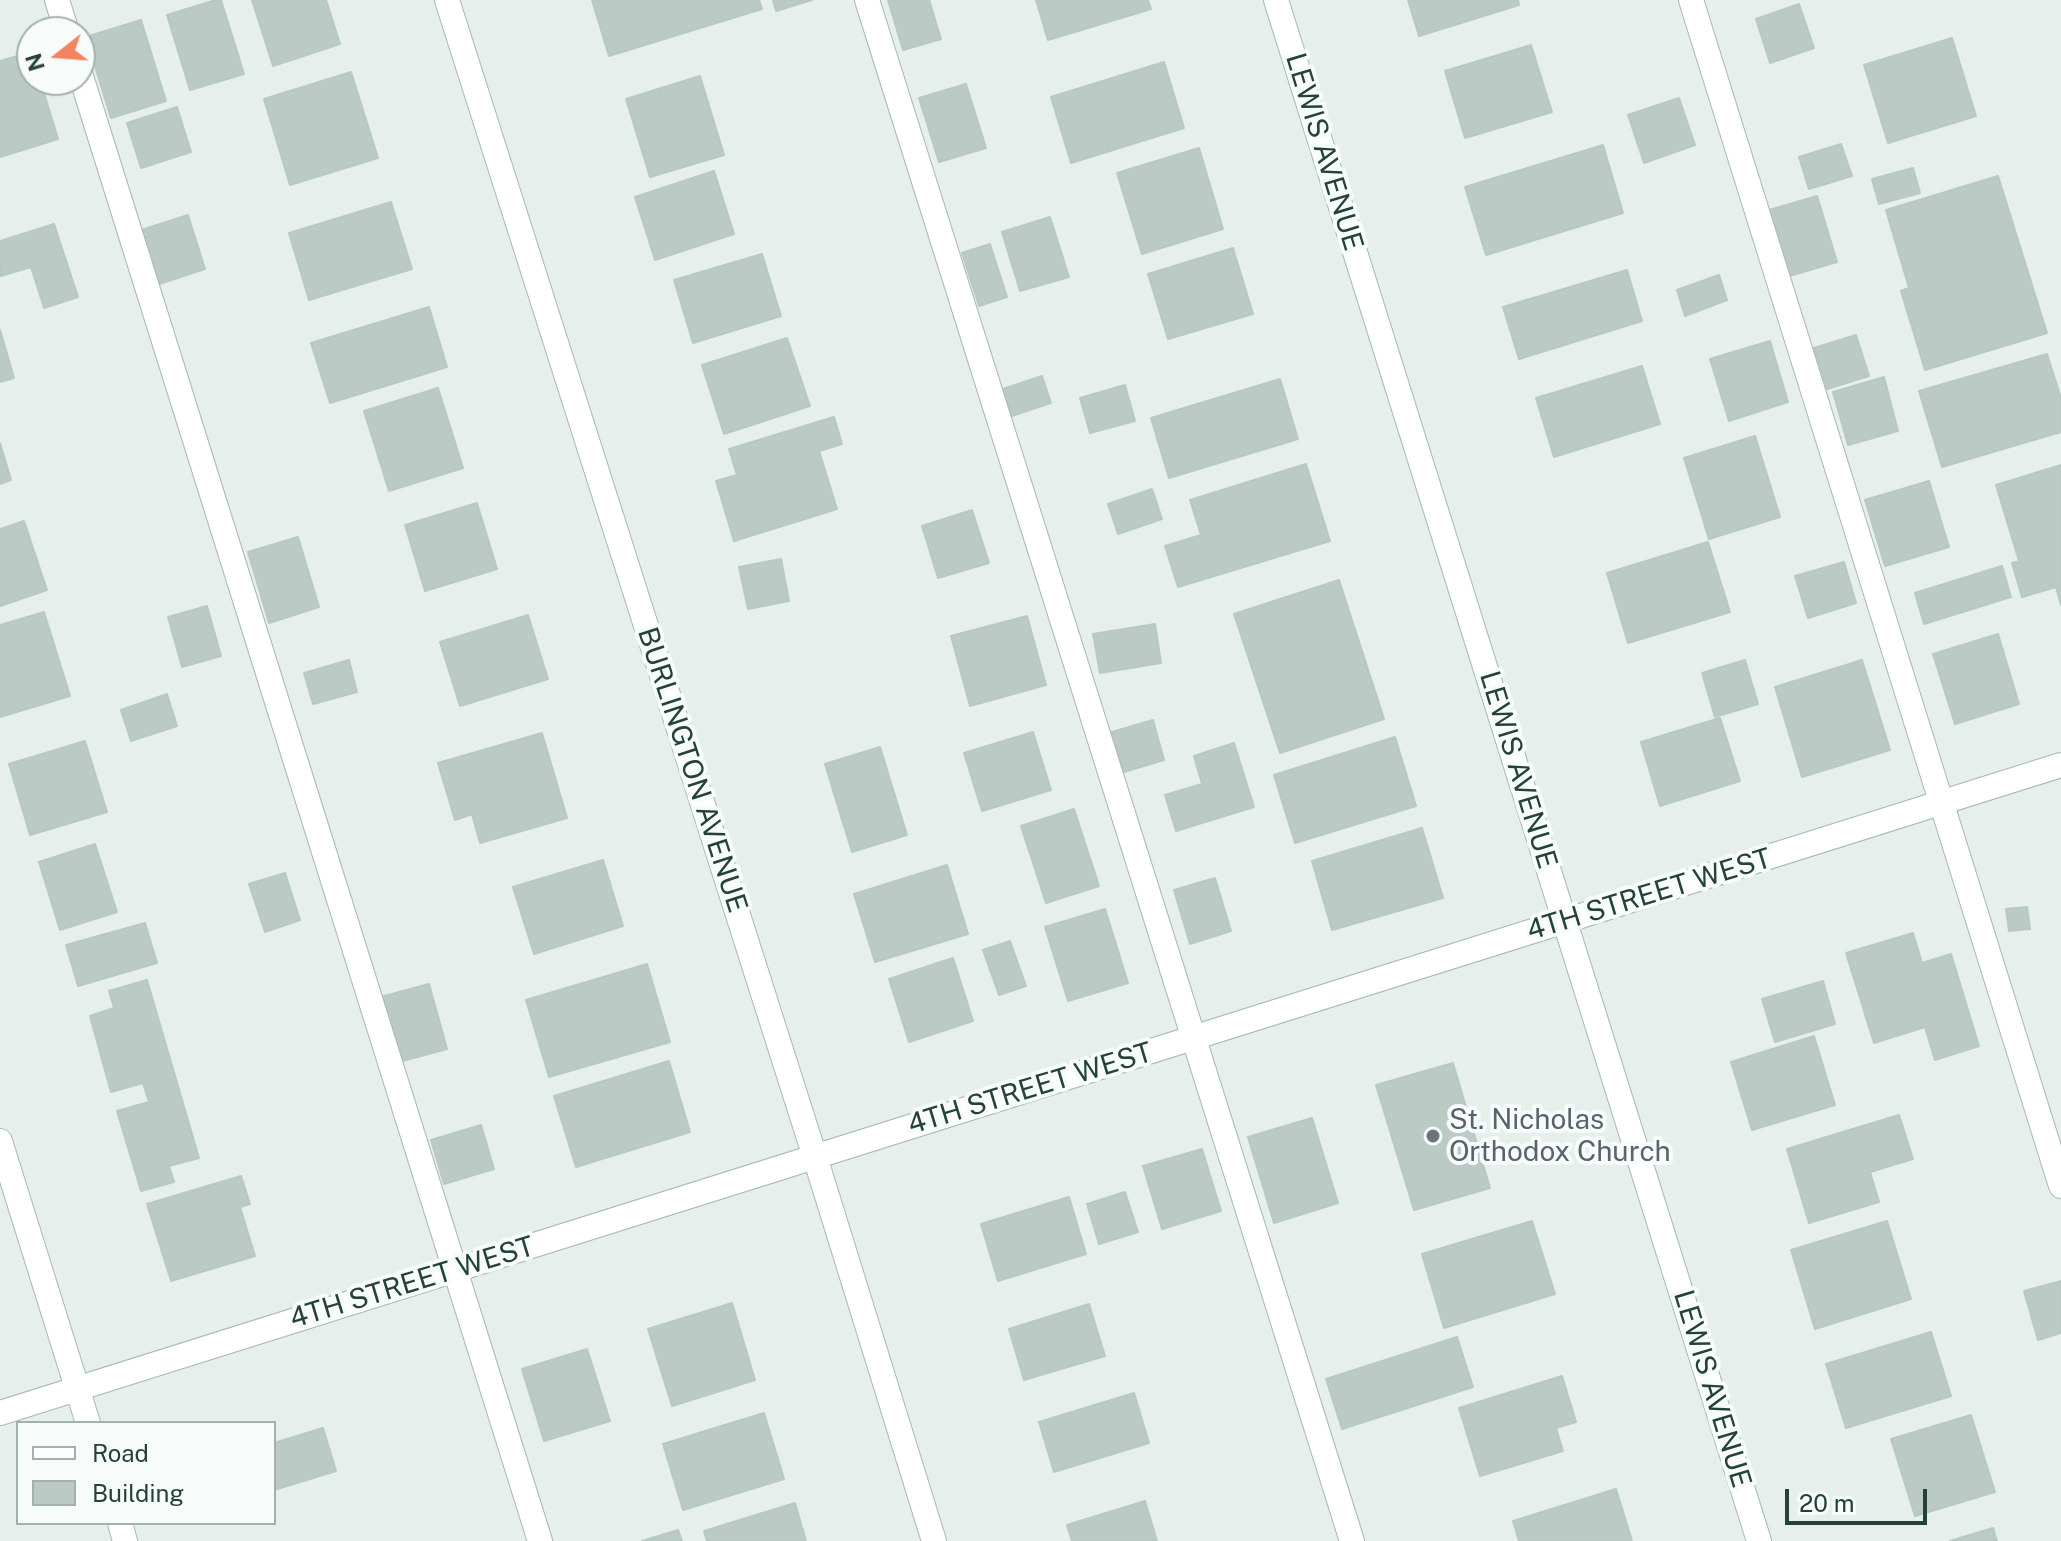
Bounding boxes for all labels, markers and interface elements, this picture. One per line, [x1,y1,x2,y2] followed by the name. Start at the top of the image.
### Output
[16,16,96,96] north arrow
[1278,49,1370,255] street label: LEWIS AVENUE
[20,50,50,74] text: N
[630,623,754,917] street label: BURLINGTON AVENUE
[1472,667,1564,873] street label: LEWIS AVENUE
[1523,842,1775,948] street label: 4TH STREET WEST
[904,1036,1156,1142] street label: 4TH STREET WEST
[1449,1103,1671,1169] place label: St. Nicholas Orthodox Church
[1424,1127,1442,1145] marker: St. Nicholas Orthodox Church
[286,1230,538,1336] street label: 4TH STREET WEST
[1666,1286,1758,1492] street label: LEWIS AVENUE
[16,1421,276,1525] legend
[92,1439,149,1467] text: Road
[1789,1473,1931,1523] scale bar
[92,1479,184,1507] text: Building
[1799,1489,1855,1517] text: 20 m

